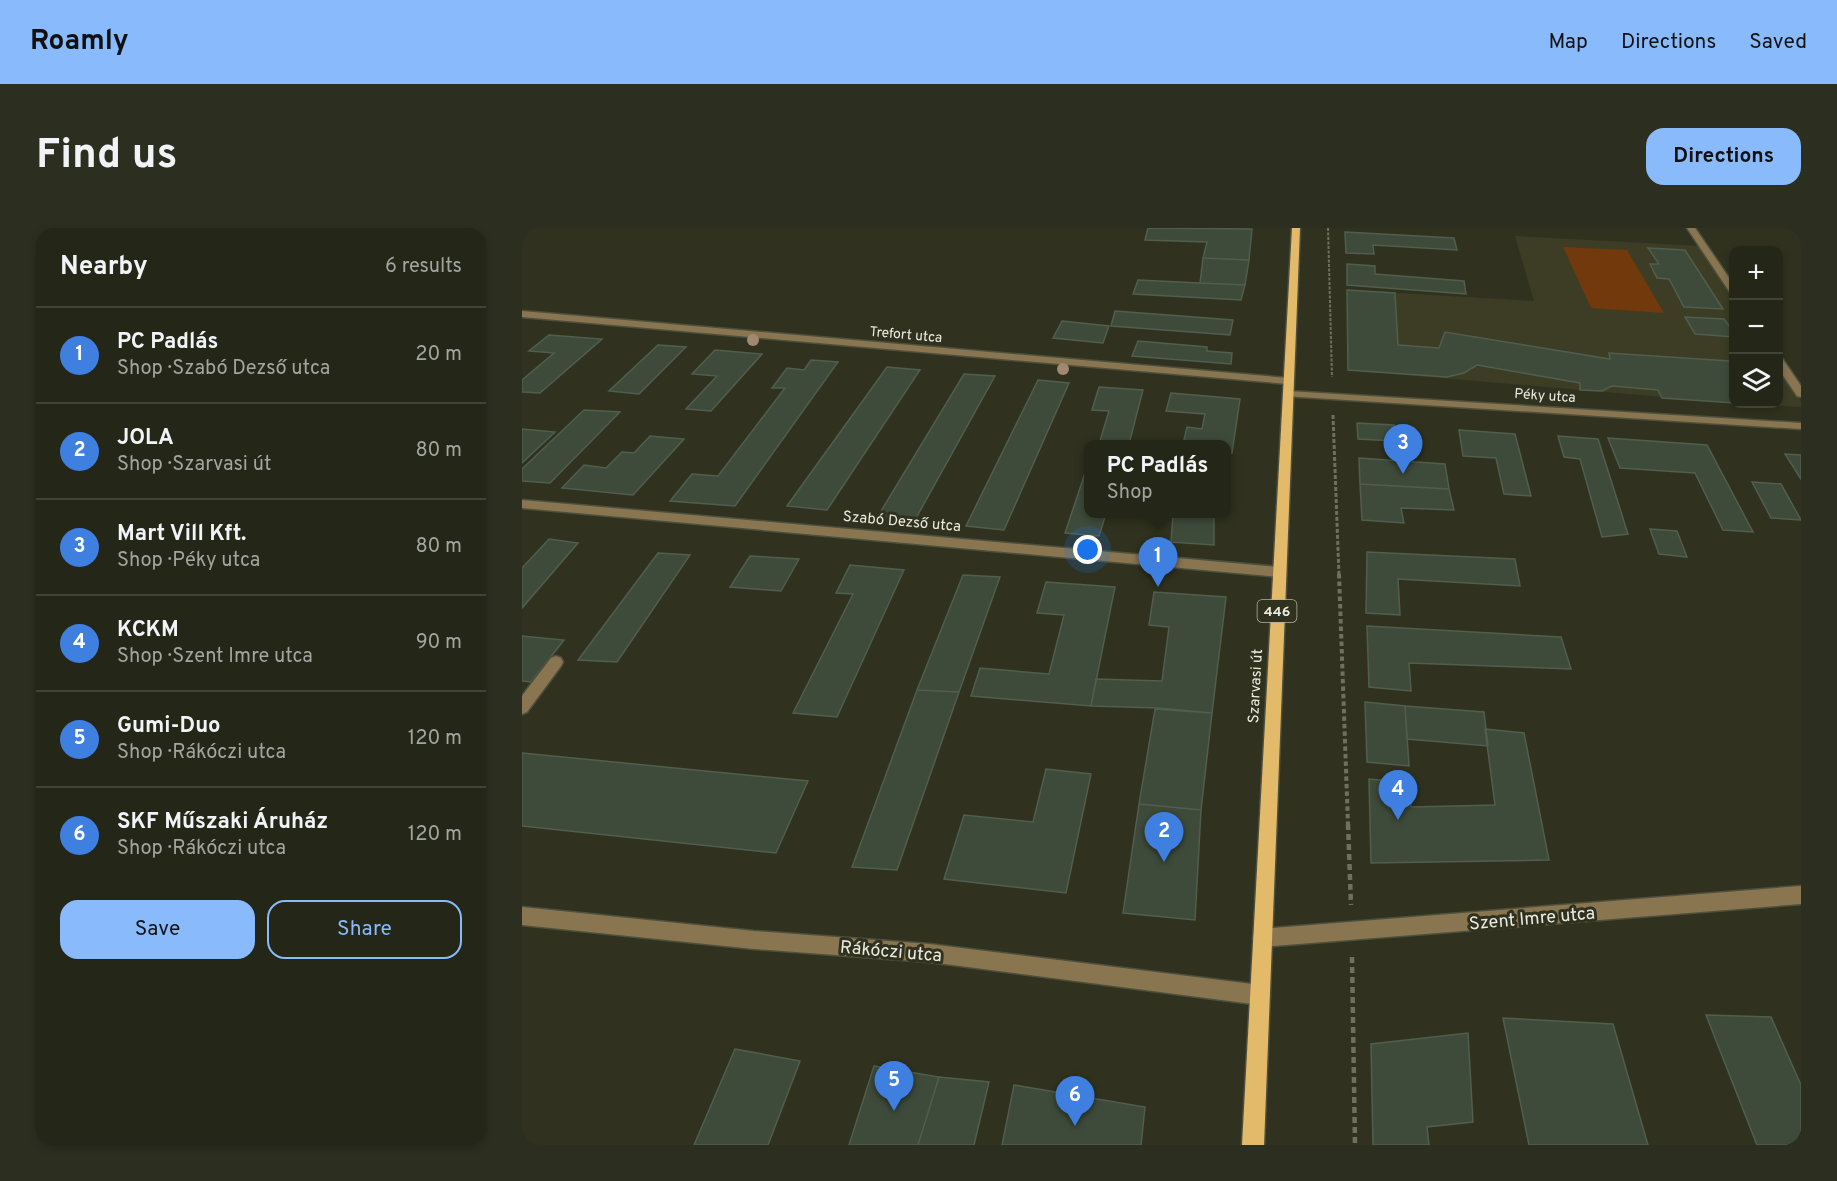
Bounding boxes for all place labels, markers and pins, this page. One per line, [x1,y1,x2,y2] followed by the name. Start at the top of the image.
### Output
[1384,424,1422,474] pin: 3
[1138,538,1178,587] pin: 1
[1378,770,1418,820] pin: 4
[1144,812,1184,862] pin: 2
[874,1062,914,1111] pin: 5
[1056,1076,1094,1126] pin: 6

